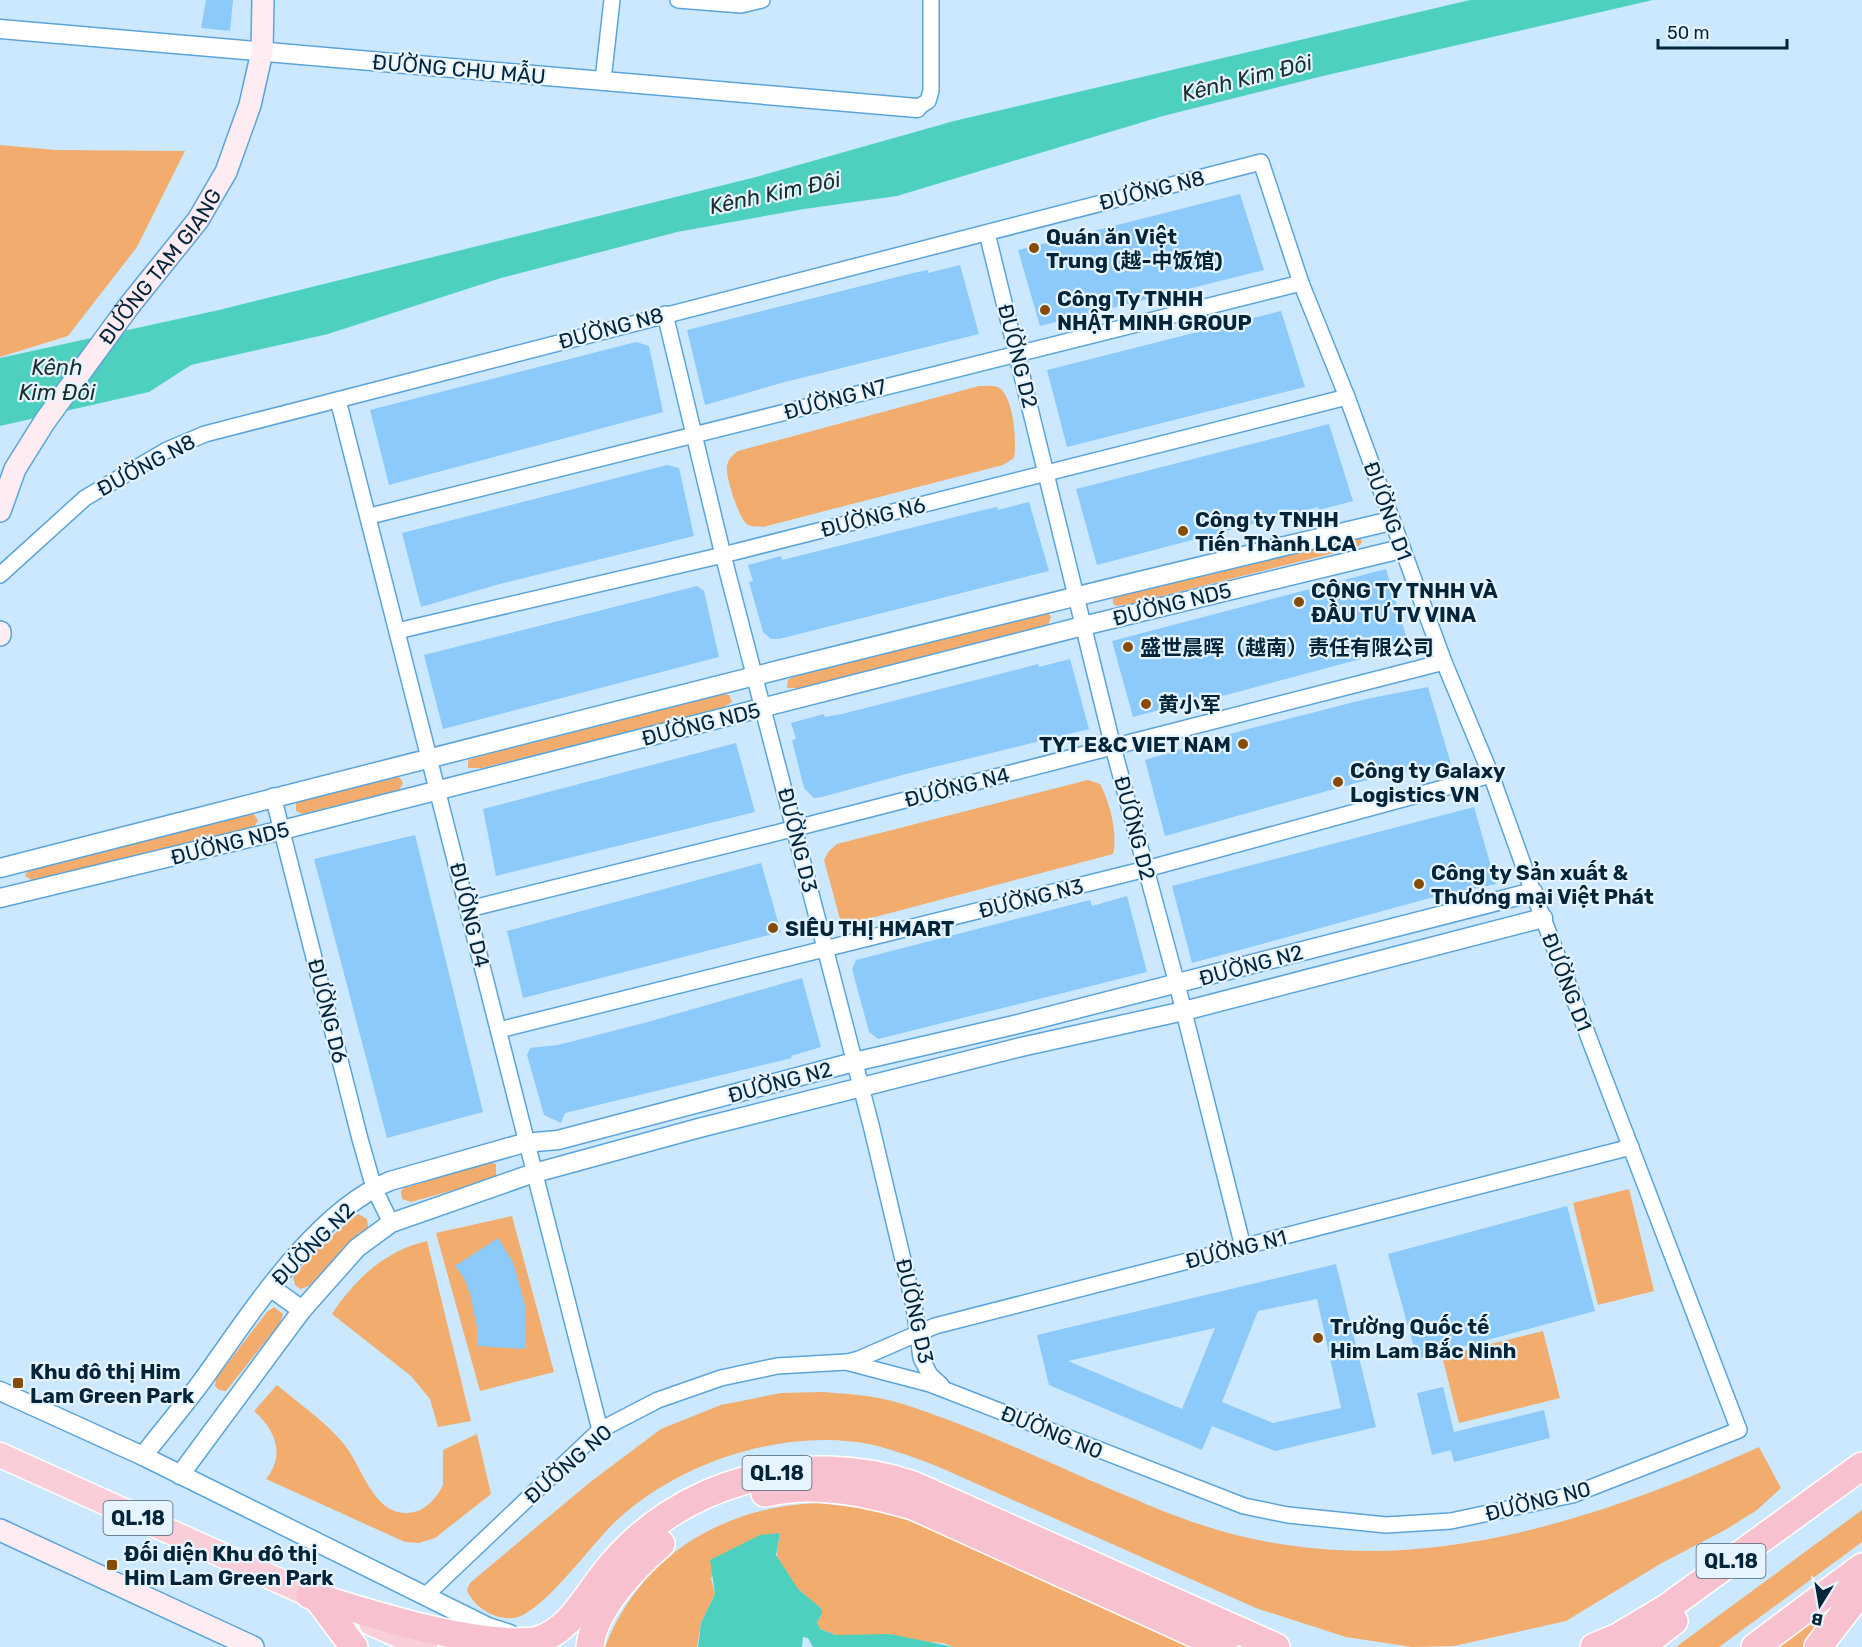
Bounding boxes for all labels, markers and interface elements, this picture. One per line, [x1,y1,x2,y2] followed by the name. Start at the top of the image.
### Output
[1658,12,1787,50] scale bar
[1667,22,1710,44] text: 50 m
[371,46,547,89] street label: ĐƯỜNG CHU MẪU
[1179,49,1316,107] water label: Kênh Kim Đôi
[1096,164,1207,215] street label: ĐƯỜNG N8
[707,166,844,220] water label: Kênh Kim Đôi
[93,184,226,349] street label: ĐƯỜNG TAM GIANG
[1046,224,1223,273] place label: Quán ăn Việt Trung (越-中饭馆)
[1027,241,1041,255] marker: Quán ăn Việt Trung (越-中饭馆)
[1057,286,1252,335] place label: Công Ty TNHH NHẬT MINH GROUP
[555,301,666,354] street label: ĐƯỜNG N8
[993,301,1044,411] street label: ĐƯỜNG D2
[1038,303,1052,317] marker: Công Ty TNHH NHẬT MINH GROUP
[19,354,96,406] water label: Kênh Kim Đôi
[781,372,889,425] street label: ĐƯỜNG N7
[92,428,199,501] street label: ĐƯỜNG N8
[1359,458,1418,564] street label: ĐƯỜNG D1
[818,491,928,542] street label: ĐƯỜNG N6
[1195,507,1357,556] place label: Công ty TNHH Tiến Thành LCA
[1176,524,1190,538] marker: Công ty TNHH Tiến Thành LCA
[1110,576,1234,631] street label: ĐƯỜNG ND5
[1311,578,1498,627] place label: CÔNG TY TNHH VÀ ĐẦU TƯ TV VINA
[1292,595,1306,609] marker: CÔNG TY TNHH VÀ ĐẦU TƯ TV VINA
[1140,635,1434,660] place label: 盛世晨晖（越南）责任有限公司
[1121,640,1135,654] marker: 盛世晨晖（越南）责任有限公司
[1158,692,1221,717] place label: 黄小军
[639,696,763,751] street label: ĐƯỜNG ND5
[1139,697,1153,711] marker: 黄小军
[1039,732,1231,757] place label: TYT E&C VIET NAM
[1236,737,1250,751] marker: TYT E&C VIET NAM
[1350,758,1506,807] place label: Công ty Galaxy Logistics VN
[902,761,1012,812] street label: ĐƯỜNG N4
[1109,773,1162,883] street label: ĐƯỜNG D2
[1331,775,1345,789] marker: Công ty Galaxy Logistics VN
[773,785,824,895] street label: ĐƯỜNG D3
[168,815,292,870] street label: ĐƯỜNG ND5
[445,860,496,970] street label: ĐƯỜNG D4
[1431,860,1654,909] place label: Công ty Sản xuất & Thương mại Việt Phát
[976,872,1086,923] street label: ĐƯỜNG N3
[1412,877,1426,891] marker: Công ty Sản xuất & Thương mại Việt Phát
[785,916,954,941] place label: SIÊU THỊ HMART
[766,921,780,935] marker: SIÊU THỊ HMART
[1537,929,1598,1035] street label: ĐƯỜNG D1
[1196,938,1306,991] street label: ĐƯỜNG N2
[303,956,354,1066] street label: ĐƯỜNG D6
[725,1055,835,1108] street label: ĐƯỜNG N2
[266,1197,360,1291] street label: ĐƯỜNG N2
[1183,1223,1289,1274] street label: ĐƯỜNG N1
[891,1256,940,1366] street label: ĐƯỜNG D3
[1330,1314,1516,1363] place label: Trường Quốc tế Him Lam Bắc Ninh
[1311,1331,1325,1345] marker: Trường Quốc tế Him Lam Bắc Ninh
[30,1359,195,1408] place label: Khu đô thị Him Lam Green Park
[11,1376,25,1390] marker: Khu đô thị Him Lam Green Park
[997,1399,1107,1464] street label: ĐƯỜNG N0
[519,1418,617,1509] street label: ĐƯỜNG N0
[742,1456,812,1490] road number: QL.18
[1482,1475,1593,1526] street label: ĐƯỜNG N0
[104,1501,172,1535] road number: QL.18
[124,1541,334,1590] place label: Đối diện Khu đô thị Him Lam Green Park
[1696,1544,1766,1578] road number: QL.18
[105,1558,119,1572] marker: Đối diện Khu đô thị Him Lam Green Park
[1790,1575,1850,1635] north arrow
[1810,1609,1825,1630] text: B

